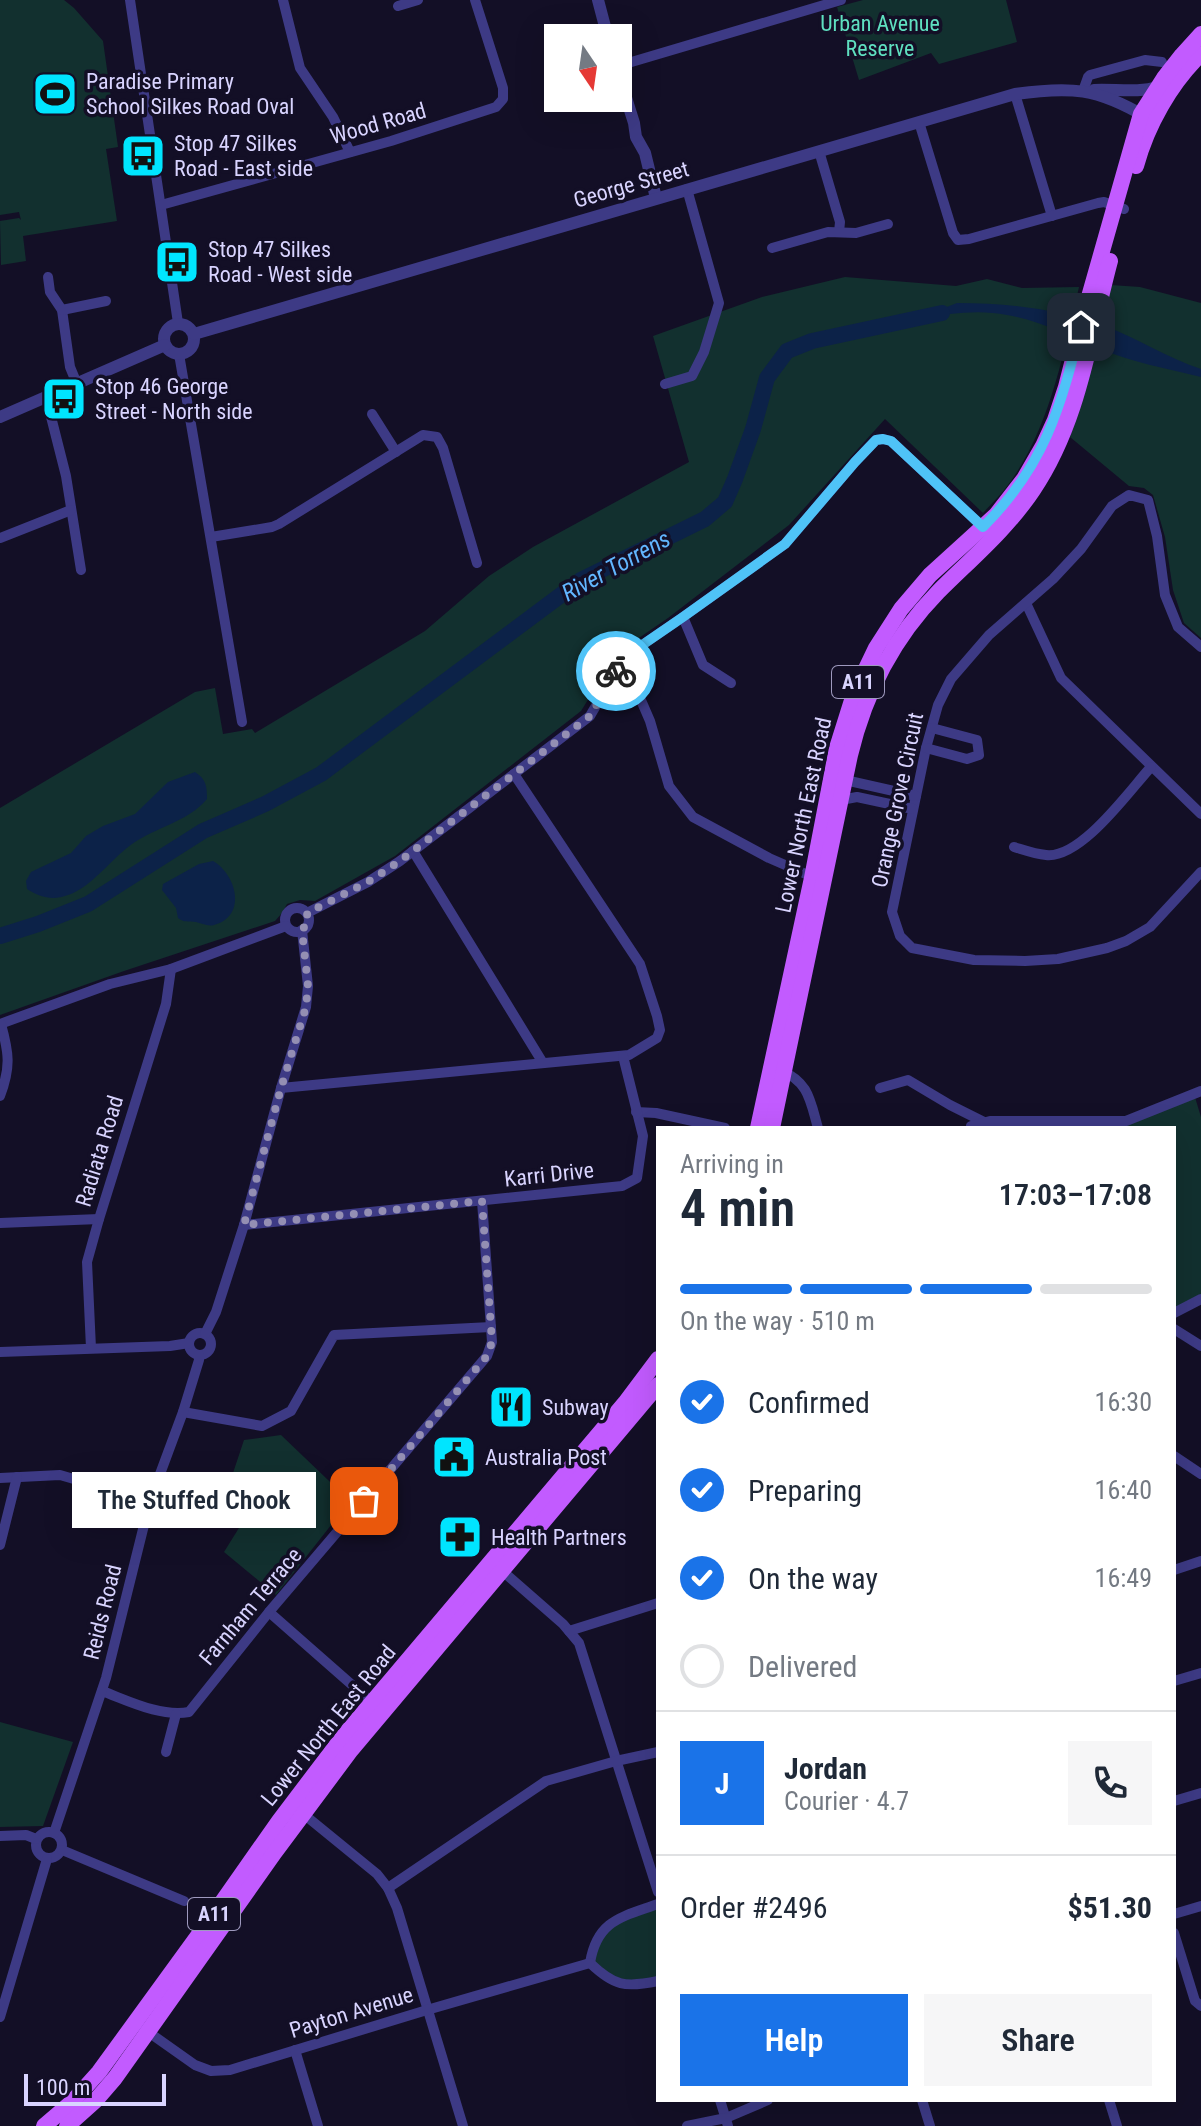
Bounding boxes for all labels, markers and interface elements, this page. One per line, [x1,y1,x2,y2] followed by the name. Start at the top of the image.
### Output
[820,11,940,61] park label: Urban Avenue Reserve
[544,24,632,112] north arrow
[544,24,632,112] map controls
[86,69,294,119] place label: Paradise Primary School Silkes Road Oval
[31,70,79,118] sports icon: Paradise Primary School Silkes Road Oval
[327,98,429,149] street label: Wood Road
[174,131,313,181] place label: Stop 47 Silkes Road - East side
[119,132,167,180] bus stop icon: Stop 47 Silkes Road - East side
[571,156,692,213] street label: George Street
[208,237,352,287] place label: Stop 47 Silkes Road - West side
[153,238,201,286] bus stop icon: Stop 47 Silkes Road - West side
[1047,293,1115,361] pin
[1059,305,1103,349] icon: home
[95,374,253,424] place label: Stop 46 George Street - North side
[40,375,88,423] bus stop icon: Stop 46 George Street - North side
[557,525,675,607] water label: River Torrens
[576,631,656,711] courier
[594,649,638,693] icon: bike
[832,666,884,698] road number: A11
[867,710,928,890] street label: Orange Grove Circuit
[771,715,836,915] street label: Lower North East Road
[71,1093,128,1210] street label: Radiata Road
[680,1149,784,1179] text: Arriving in
[503,1157,595,1192] street label: Karri Drive
[999,1177,1152,1212] text: 17:03–17:08
[680,1178,795,1239] text: 4 min
[680,1306,875,1336] text: On the way · 510 m
[680,1380,724,1424] icon: check
[487,1383,535,1431] restaurant icon: Subway
[748,1385,870,1420] text: Confirmed
[1095,1387,1152,1417] text: 16:30
[542,1395,609,1420] place label: Subway
[430,1433,478,1481] public building icon: Australia Post
[485,1445,607,1470] place label: Australia Post
[330,1467,398,1535] pin
[680,1468,724,1512] icon: check
[72,1473,316,1529] callout: The Stuffed Chook
[748,1473,862,1508] text: Preparing
[1095,1475,1152,1505] text: 16:40
[342,1479,386,1523] icon: bag
[97,1485,291,1515] text: The Stuffed Chook
[436,1513,484,1561] pharmacy icon: Health Partners
[491,1525,627,1550] place label: Health Partners
[194,1543,307,1670] street label: Farnham Terrace
[680,1556,724,1600] icon: check
[748,1561,878,1596] text: On the way
[79,1562,126,1662] street label: Reids Road
[1095,1563,1152,1593] text: 16:49
[256,1640,401,1811] street label: Lower North East Road
[748,1649,857,1684] text: Delivered
[1068,1741,1152,1825] button: phone
[784,1751,867,1786] text: Jordan
[715,1766,729,1801] text: J
[784,1786,909,1816] text: Courier · 4.7
[680,1890,828,1925] text: Order #2496
[1067,1890,1152,1925] text: $51.30
[188,1898,240,1930] road number: A11
[286,1982,416,2043] street label: Payton Avenue
[680,1994,908,2086] button: Help
[924,1994,1152,2086] button: Share
[24,2070,166,2106] scale bar
[36,2075,90,2100] text: 100 m

